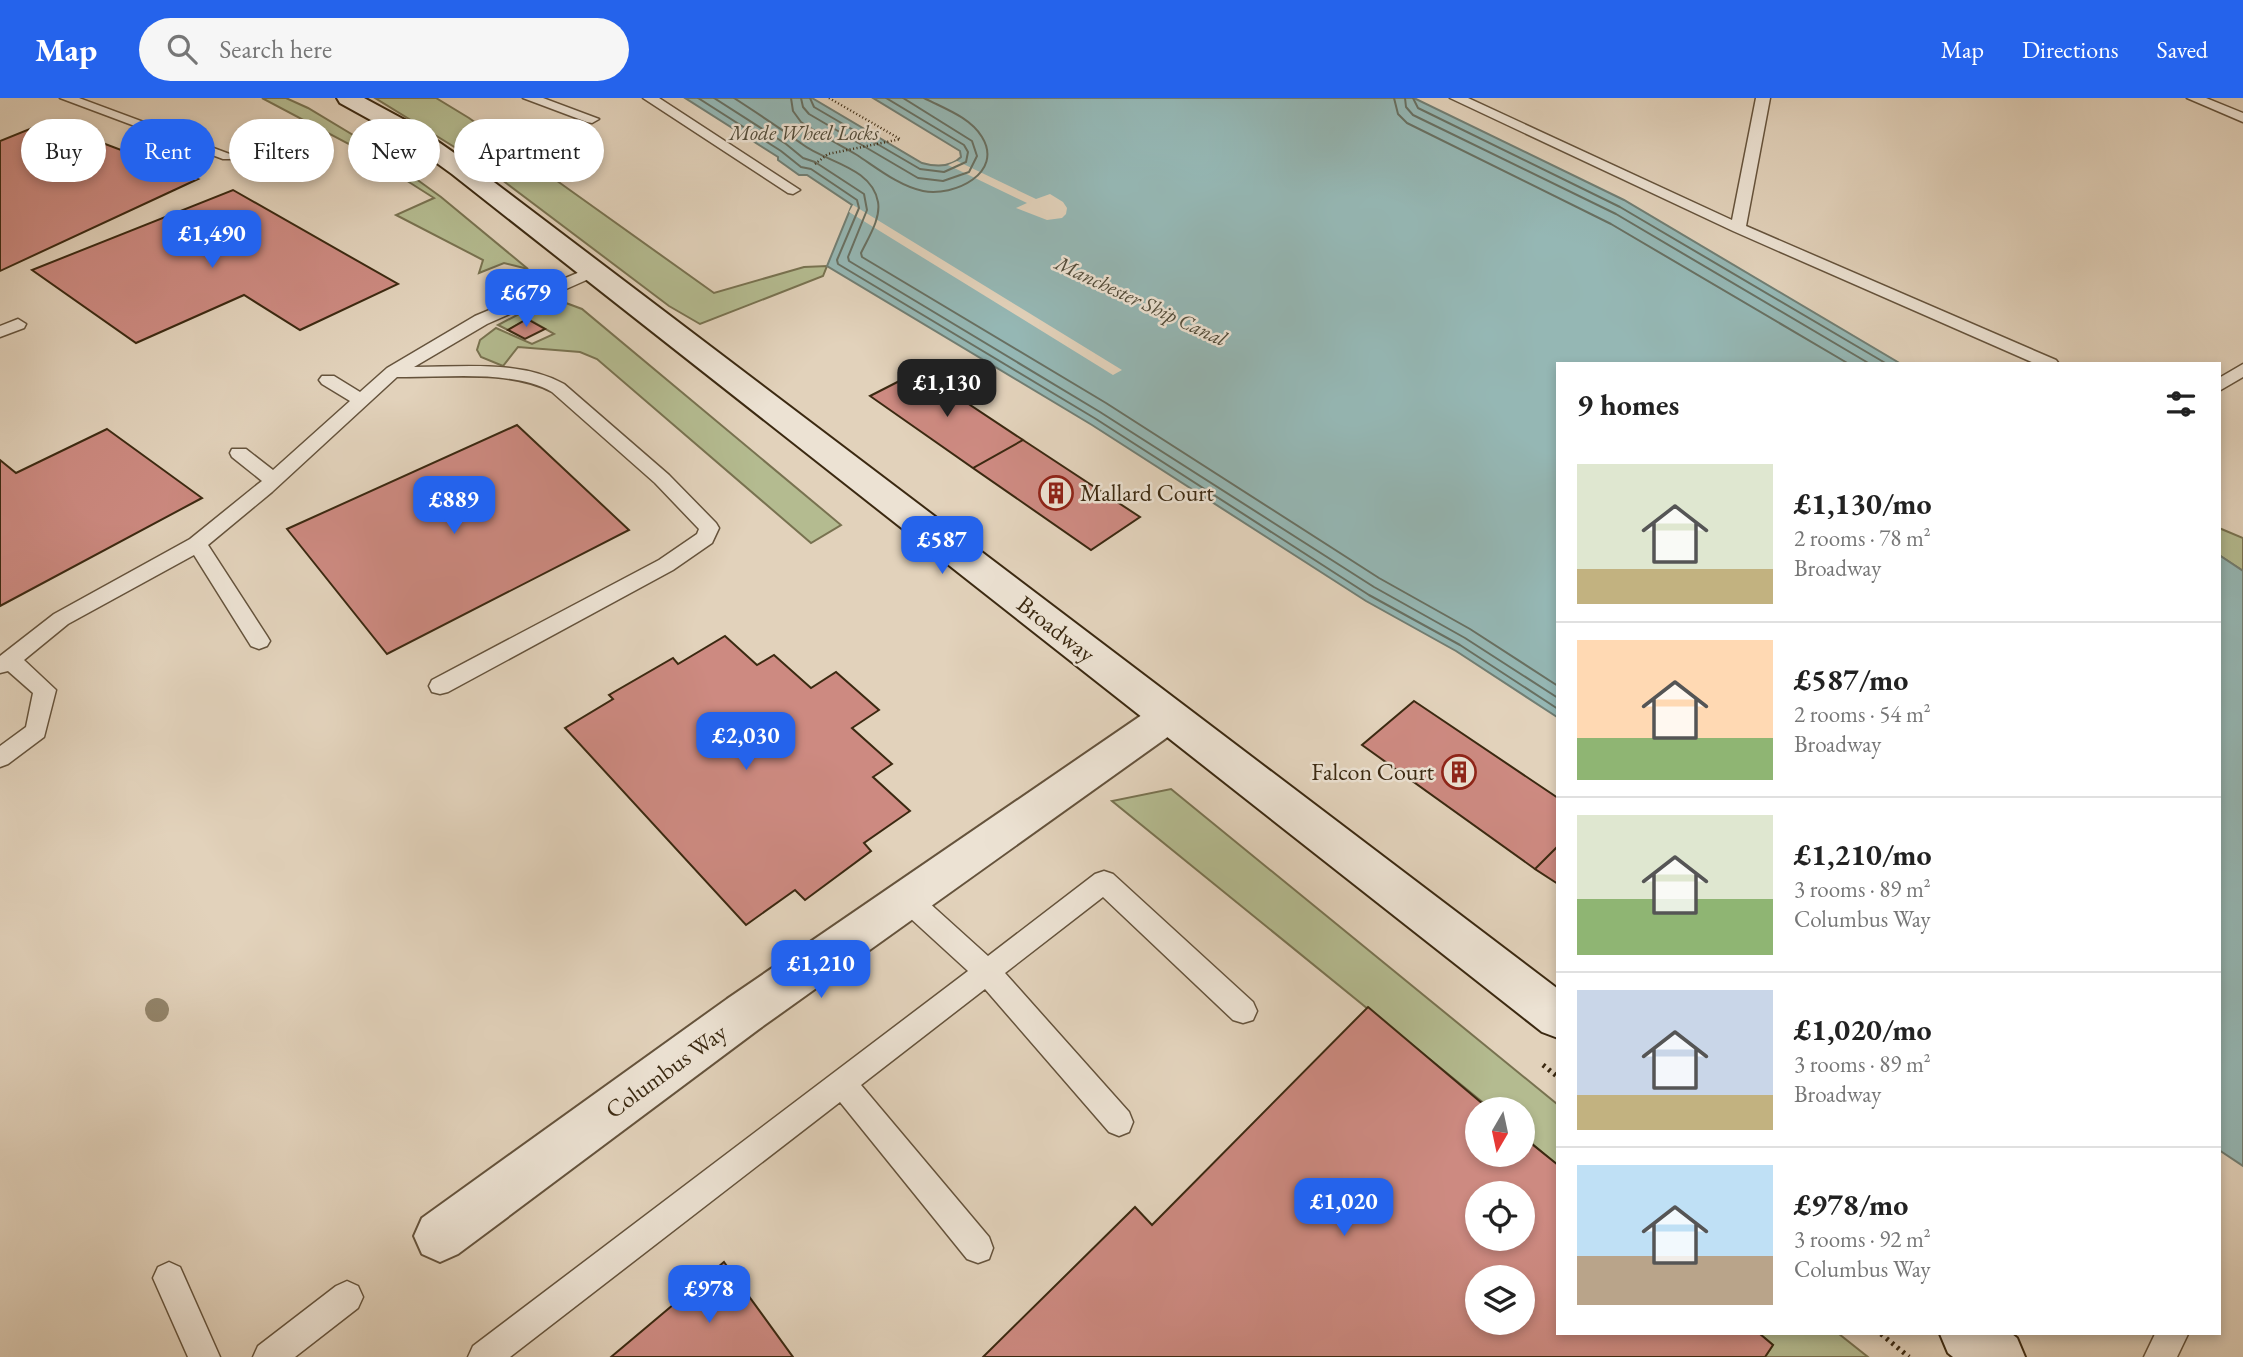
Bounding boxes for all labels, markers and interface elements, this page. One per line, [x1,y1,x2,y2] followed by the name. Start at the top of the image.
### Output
[139,18,629,81] search box
[35,28,97,71] text: Map
[163,30,201,68] icon: search
[219,32,332,66] text: Search here
[1941,34,1984,65] text: Map
[2022,34,2119,65] text: Directions
[2157,34,2208,65] text: Saved
[21,119,106,182] chip: Buy
[120,119,215,182] chip: Rent
[229,119,334,182] chip: Filters
[348,119,440,182] chip: New
[454,119,604,182] chip: Apartment
[727,119,879,146] water label: Mode Wheel Locks
[155,211,269,270] pin: £1,490
[178,218,246,248] text: £1,490
[1049,248,1232,353] water label: Manchester Ship Canal
[485,270,567,329] pin: £679
[501,277,551,307] text: £679
[890,360,1004,419] pin: £1,130
[913,367,981,397] text: £1,130
[1577,385,1679,424] text: 9 homes
[2162,385,2200,423] icon: filters
[1037,474,1075,512] building icon: Mallard Court
[413,476,495,536] pin: £889
[1080,477,1214,508] place label: Mallard Court
[429,484,479,514] text: £889
[1794,484,1932,523] text: £1,130/mo
[1633,492,1717,576] icon: home
[901,517,983,576] pin: £587
[1794,523,1931,553] text: 2 rooms · 78 m²
[917,524,967,554] text: £587
[1794,553,1881,583] text: Broadway
[1011,588,1102,669] street label: Broadway
[1794,660,1908,699] text: £587/mo
[1633,668,1717,752] icon: home
[1794,699,1931,729] text: 2 rooms · 54 m²
[689,712,803,772] pin: £2,030
[712,720,780,750] text: £2,030
[1794,729,1881,759] text: Broadway
[1440,753,1478,791] building icon: Falcon Court
[1311,756,1434,787] place label: Falcon Court
[1794,835,1932,874] text: £1,210/mo
[1633,843,1717,927] icon: home
[1794,874,1931,904] text: 3 rooms · 89 m²
[1794,904,1931,934] text: Columbus Way
[764,940,878,1000] pin: £1,210
[787,948,855,978] text: £1,210
[1794,1010,1932,1049] text: £1,020/mo
[599,1016,733,1125] street label: Columbus Way
[1633,1018,1717,1102] icon: home
[1794,1049,1931,1079] text: 3 rooms · 89 m²
[1794,1079,1881,1109] text: Broadway
[1465,1097,1535,1167] north arrow
[1465,1097,1535,1335] map controls
[1287,1178,1401,1238] pin: £1,020
[1465,1181,1535,1251] button: locate
[1794,1185,1908,1224] text: £978/mo
[1310,1186,1378,1216] text: £1,020
[1633,1193,1717,1277] icon: home
[1794,1224,1931,1254] text: 3 rooms · 92 m²
[1794,1254,1931,1284] text: Columbus Way
[1465,1265,1535,1335] button: layers
[668,1266,750,1325] pin: £978
[684,1273,734,1303] text: £978

